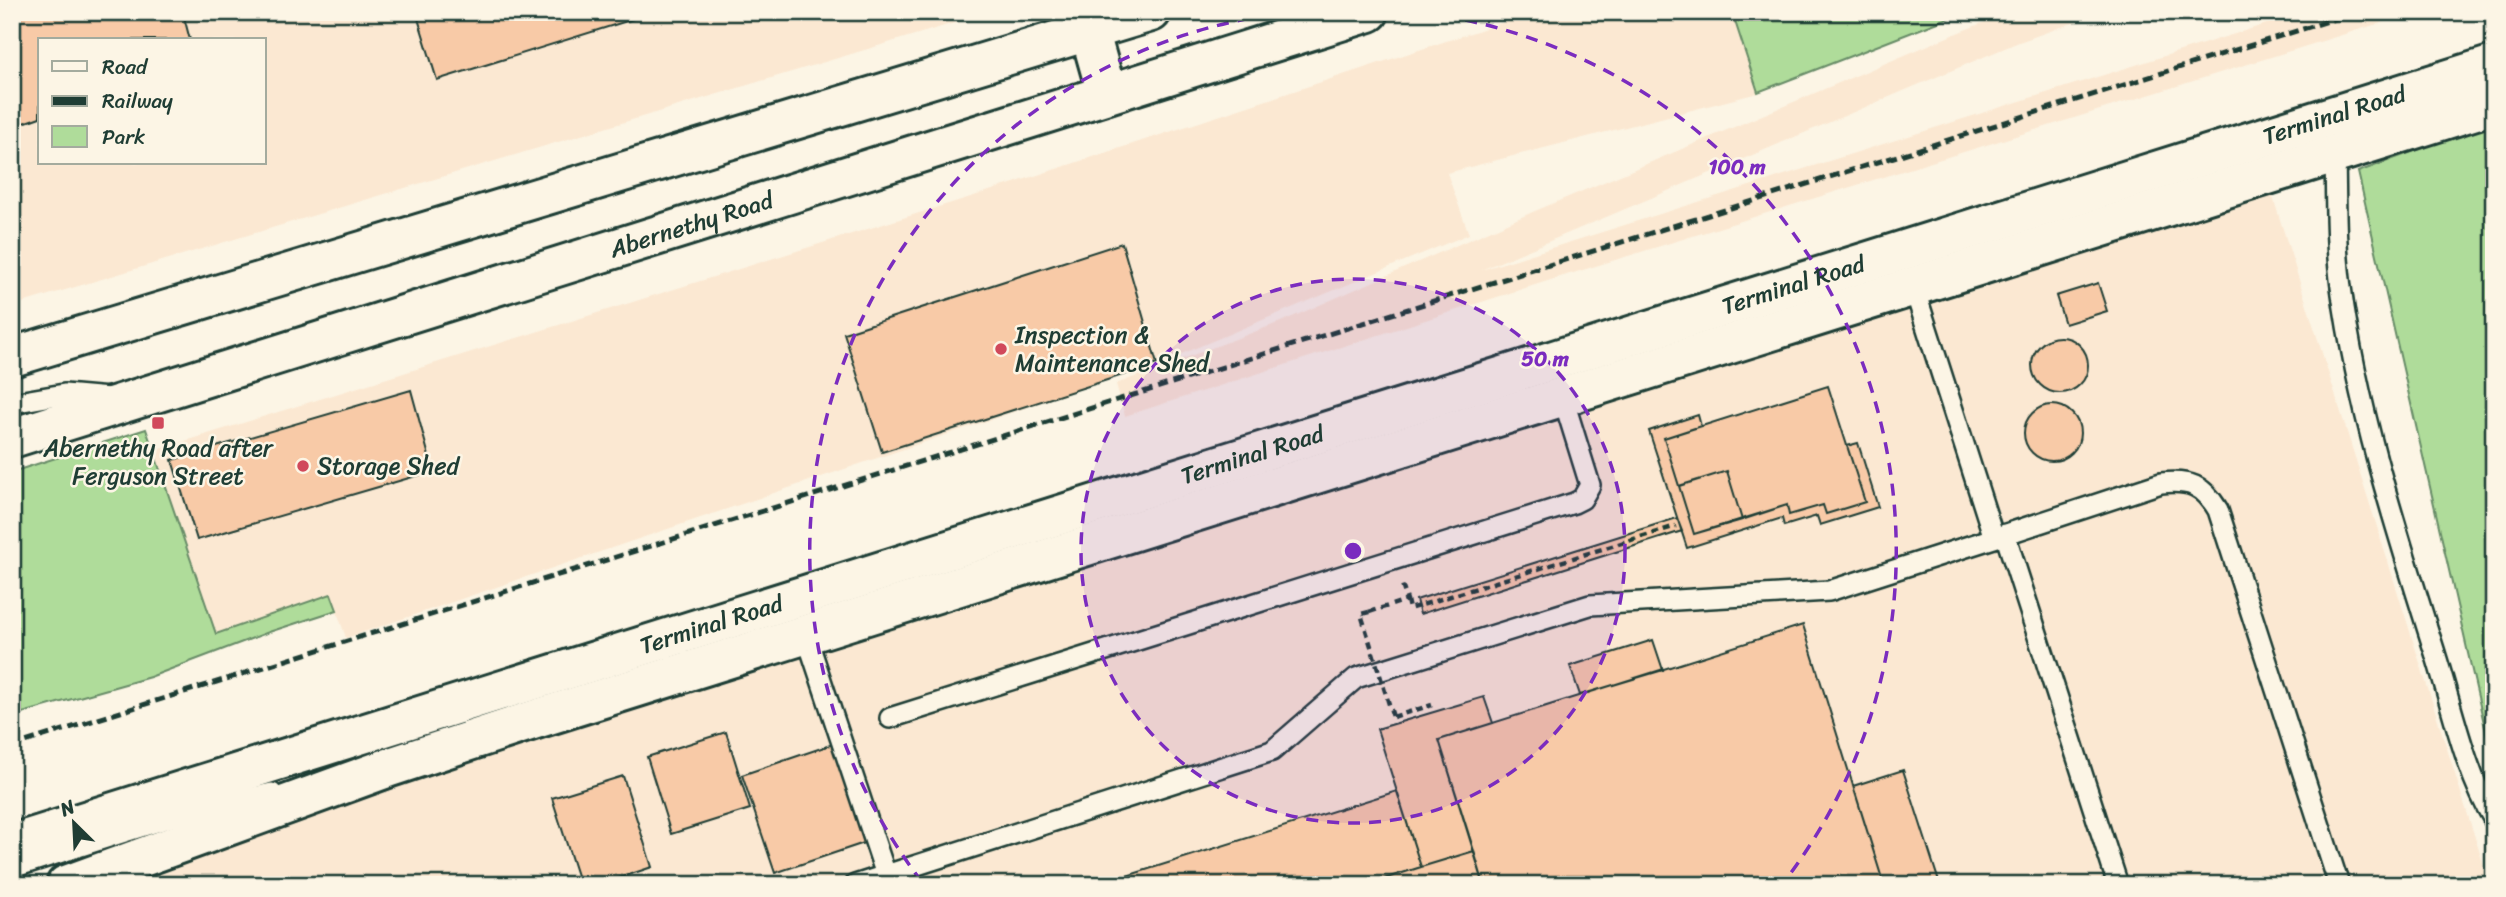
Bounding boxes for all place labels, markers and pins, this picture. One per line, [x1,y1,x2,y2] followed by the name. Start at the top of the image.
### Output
[1014,314,1211,384] place label: Inspection & Maintenance Shed
[993,341,1009,357] marker: Inspection & Maintenance Shed
[150,415,166,431] marker: Abernethy Road after Ferguson Street
[42,427,275,497] place label: Abernethy Road after Ferguson Street
[317,445,461,487] place label: Storage Shed
[295,458,311,474] marker: Storage Shed
[1341,539,1365,563] centre of rings

